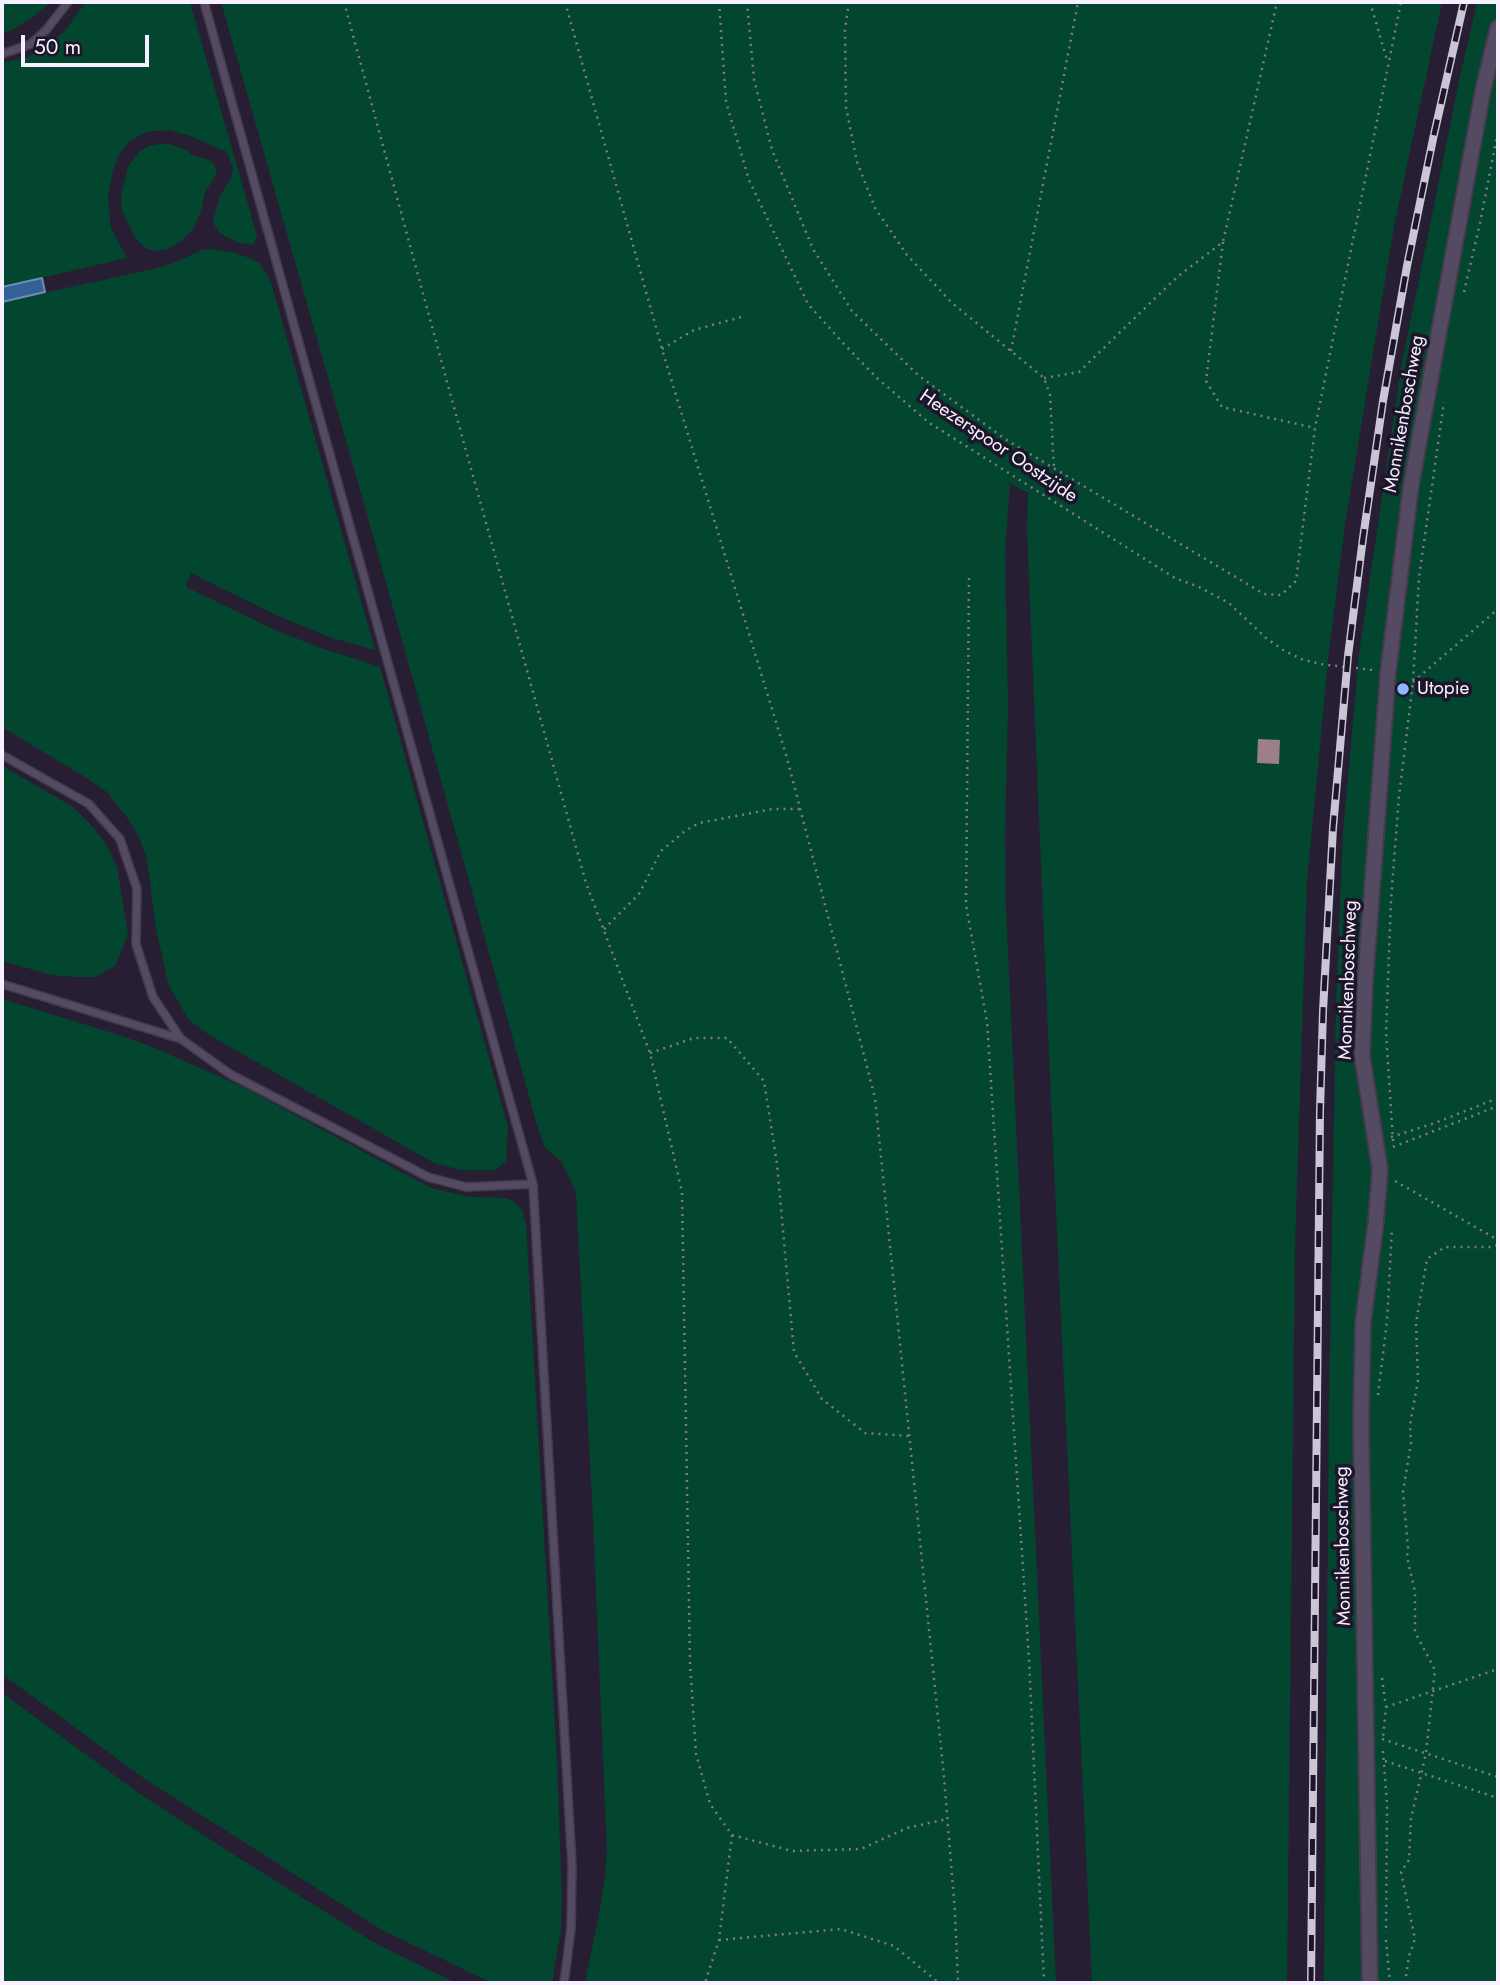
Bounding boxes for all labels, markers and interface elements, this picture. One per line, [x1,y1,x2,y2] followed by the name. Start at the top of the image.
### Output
[24,21,152,65] scale bar
[34,32,81,62] text: 50 m
[1380,333,1430,495] street label: Monnikenboschweg
[915,386,1081,508] street label: Heezerspoor Oostzijde
[1417,678,1469,700] place label: Utopie
[1395,681,1411,697] marker: Utopie
[1335,900,1363,1060] street label: Monnikenboschweg
[1331,1466,1357,1626] street label: Monnikenboschweg

